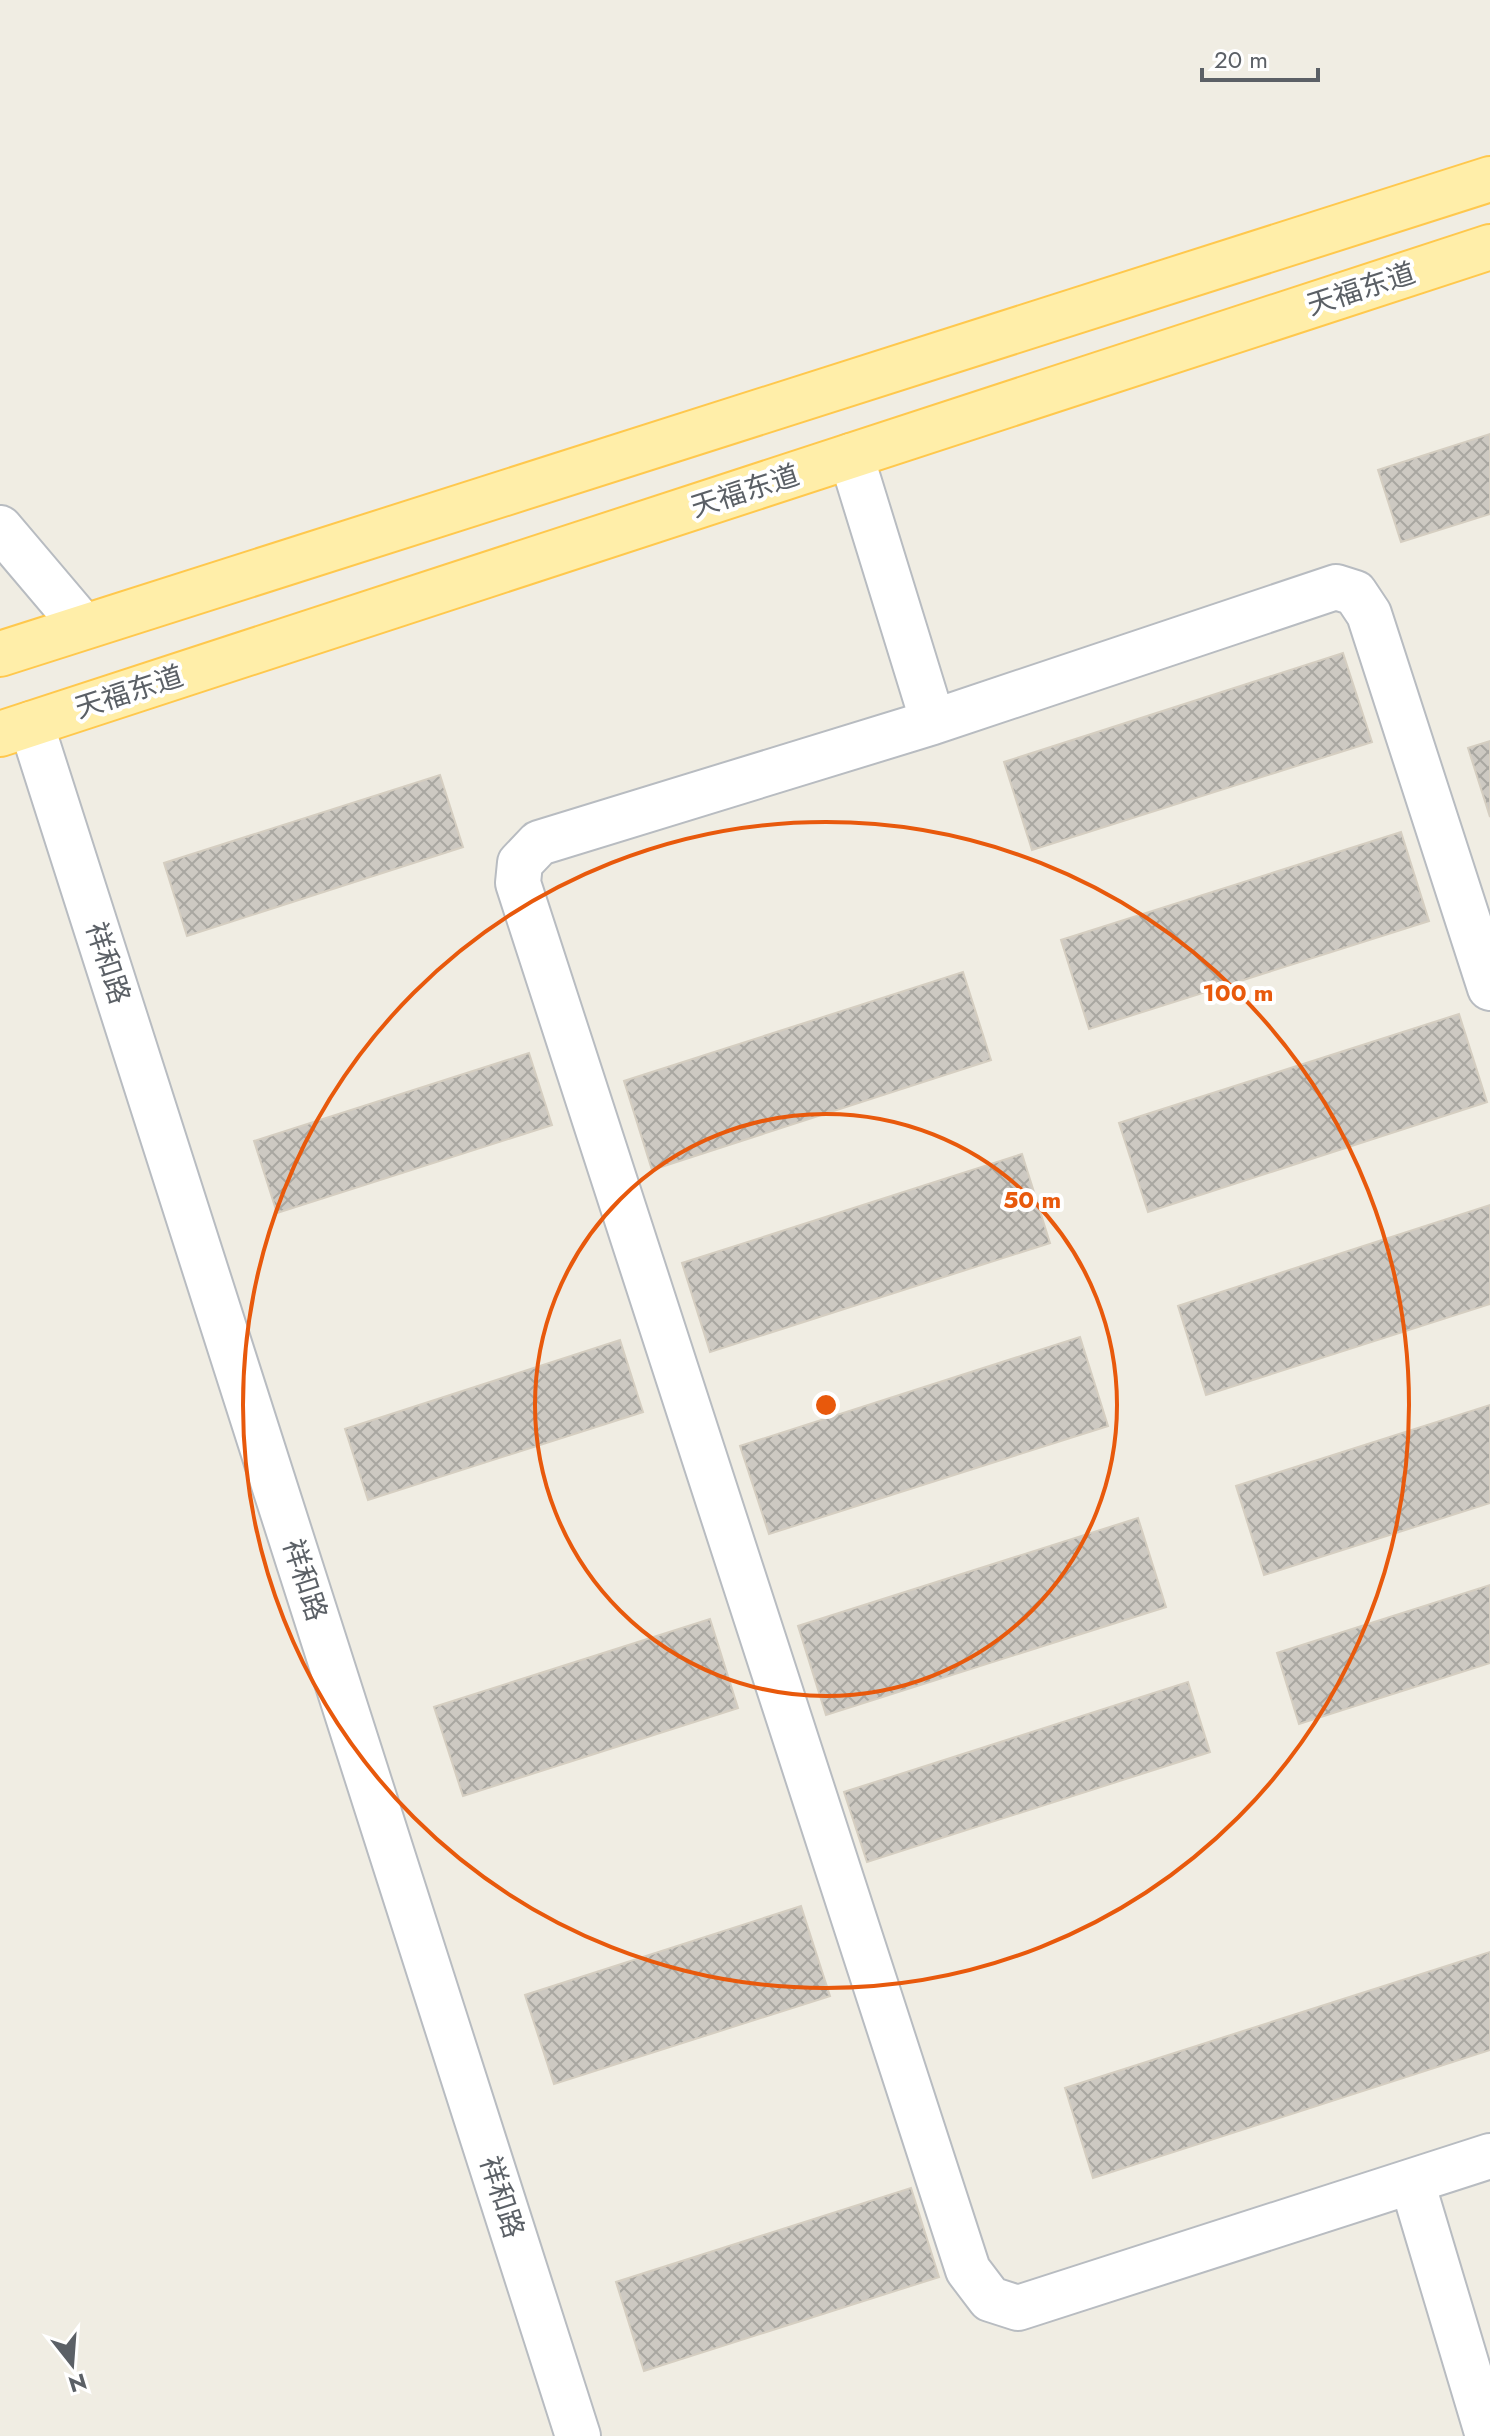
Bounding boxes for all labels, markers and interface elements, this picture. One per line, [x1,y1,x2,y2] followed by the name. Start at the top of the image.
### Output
[1202,32,1318,82] scale bar
[1214,42,1268,77] text: 20 m
[1301,252,1421,326] street label: 天福东道
[685,454,805,528] street label: 天福东道
[69,655,189,729] street label: 天福东道
[76,917,140,1009] street label: 祥和路
[1203,975,1273,1010] text: 100 m
[1003,1182,1061,1217] text: 50 m
[812,1391,840,1419] centre of rings
[273,1534,337,1626] street label: 祥和路
[470,2151,534,2243] street label: 祥和路
[32,2324,112,2404] north arrow
[65,2365,91,2401] text: N

